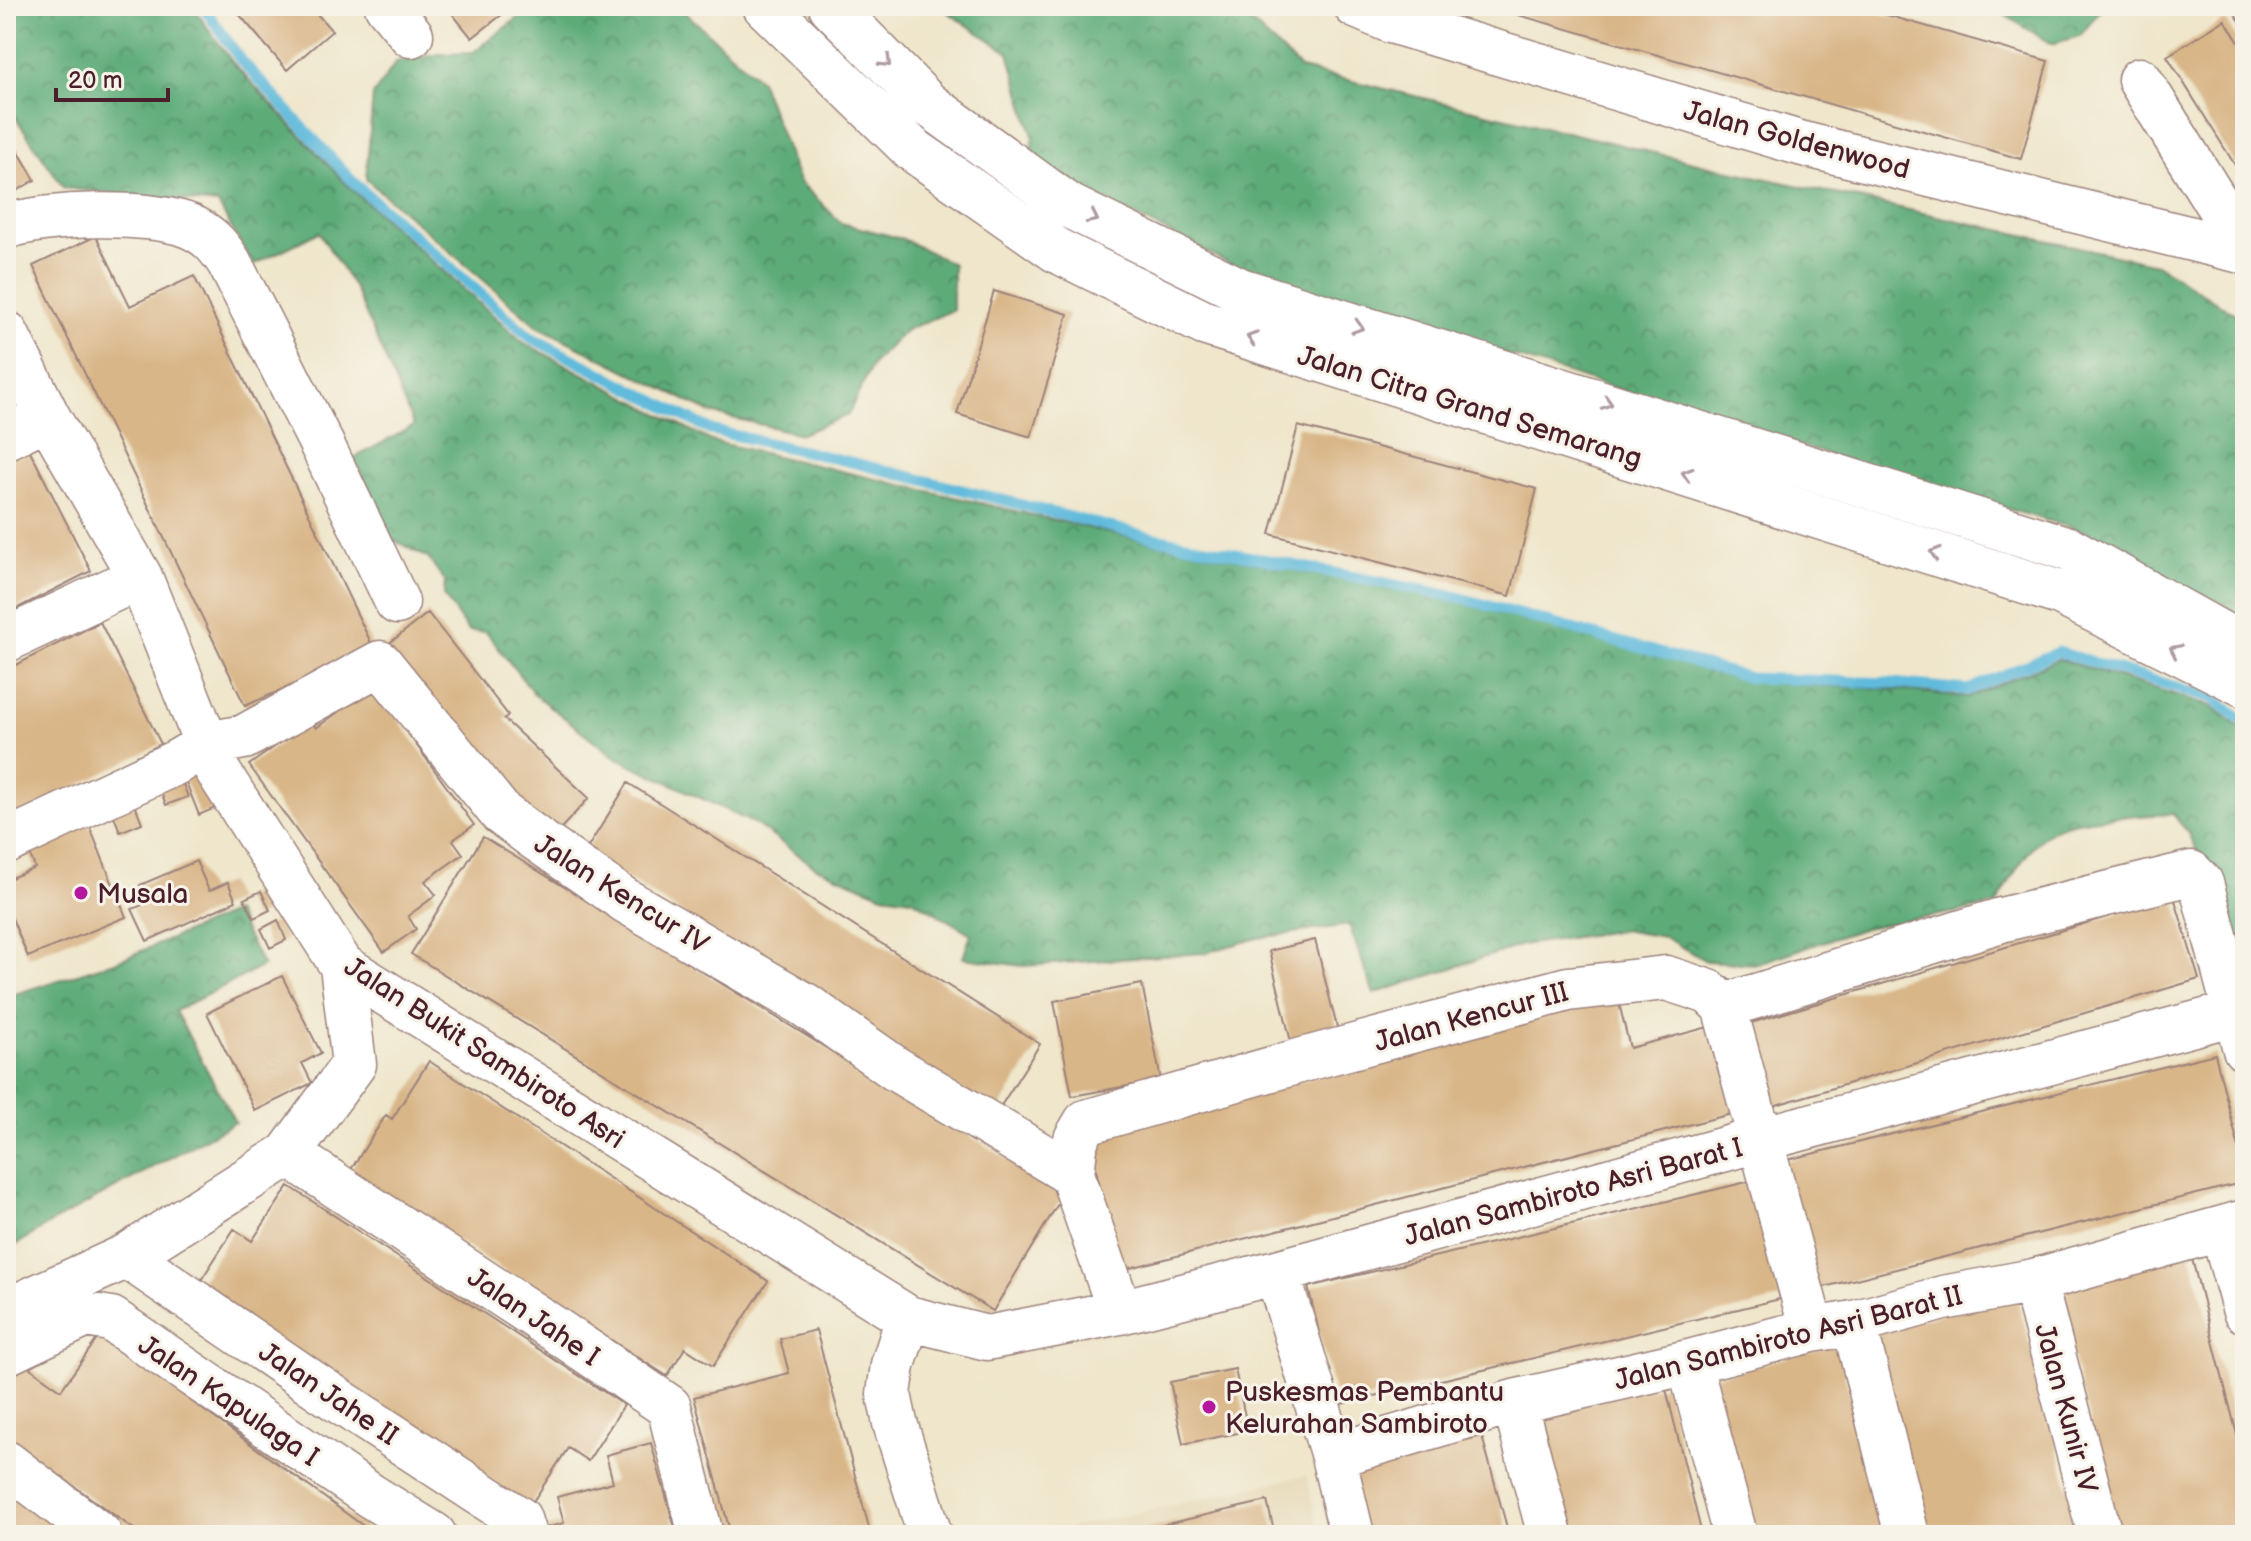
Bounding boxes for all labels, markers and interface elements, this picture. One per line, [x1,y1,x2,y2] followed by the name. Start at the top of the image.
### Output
[56,52,168,102] scale bar
[877,53,891,67] one-way arrow
[68,66,123,95] text: 20 m
[1680,94,1913,187] street label: Jalan Goldenwood
[1084,208,1099,223] one-way arrow
[1351,318,1365,334] one-way arrow
[1245,331,1259,347] one-way arrow
[1293,339,1646,476] street label: Jalan Citra Grand Semarang
[1599,394,1613,410] one-way arrow
[1681,467,1694,483] one-way arrow
[1928,547,1942,563] one-way arrow
[2169,644,2183,660] one-way arrow
[528,827,715,961] street label: Jalan Kencur IV
[97,878,188,911] place label: Musala
[72,884,90,902] marker: Musala
[338,950,630,1156] street label: Jalan Bukit Sambiroto Asri
[1371,976,1572,1059] street label: Jalan Kencur III
[1401,1131,1746,1254] street label: Jalan Sambiroto Asri Barat I
[461,1261,605,1373] street label: Jalan Jahe I
[1611,1279,1966,1398] street label: Jalan Sambiroto Asri Barat II
[2027,1320,2104,1497] street label: Jalan Kunir IV
[132,1329,325,1474] street label: Jalan Kapulaga I
[252,1336,404,1453] street label: Jalan Jahe II
[1225,1376,1504,1441] place label: Puskesmas Pembantu Kelurahan Sambiroto
[1200,1398,1218,1416] marker: Puskesmas Pembantu Kelurahan Sambiroto

